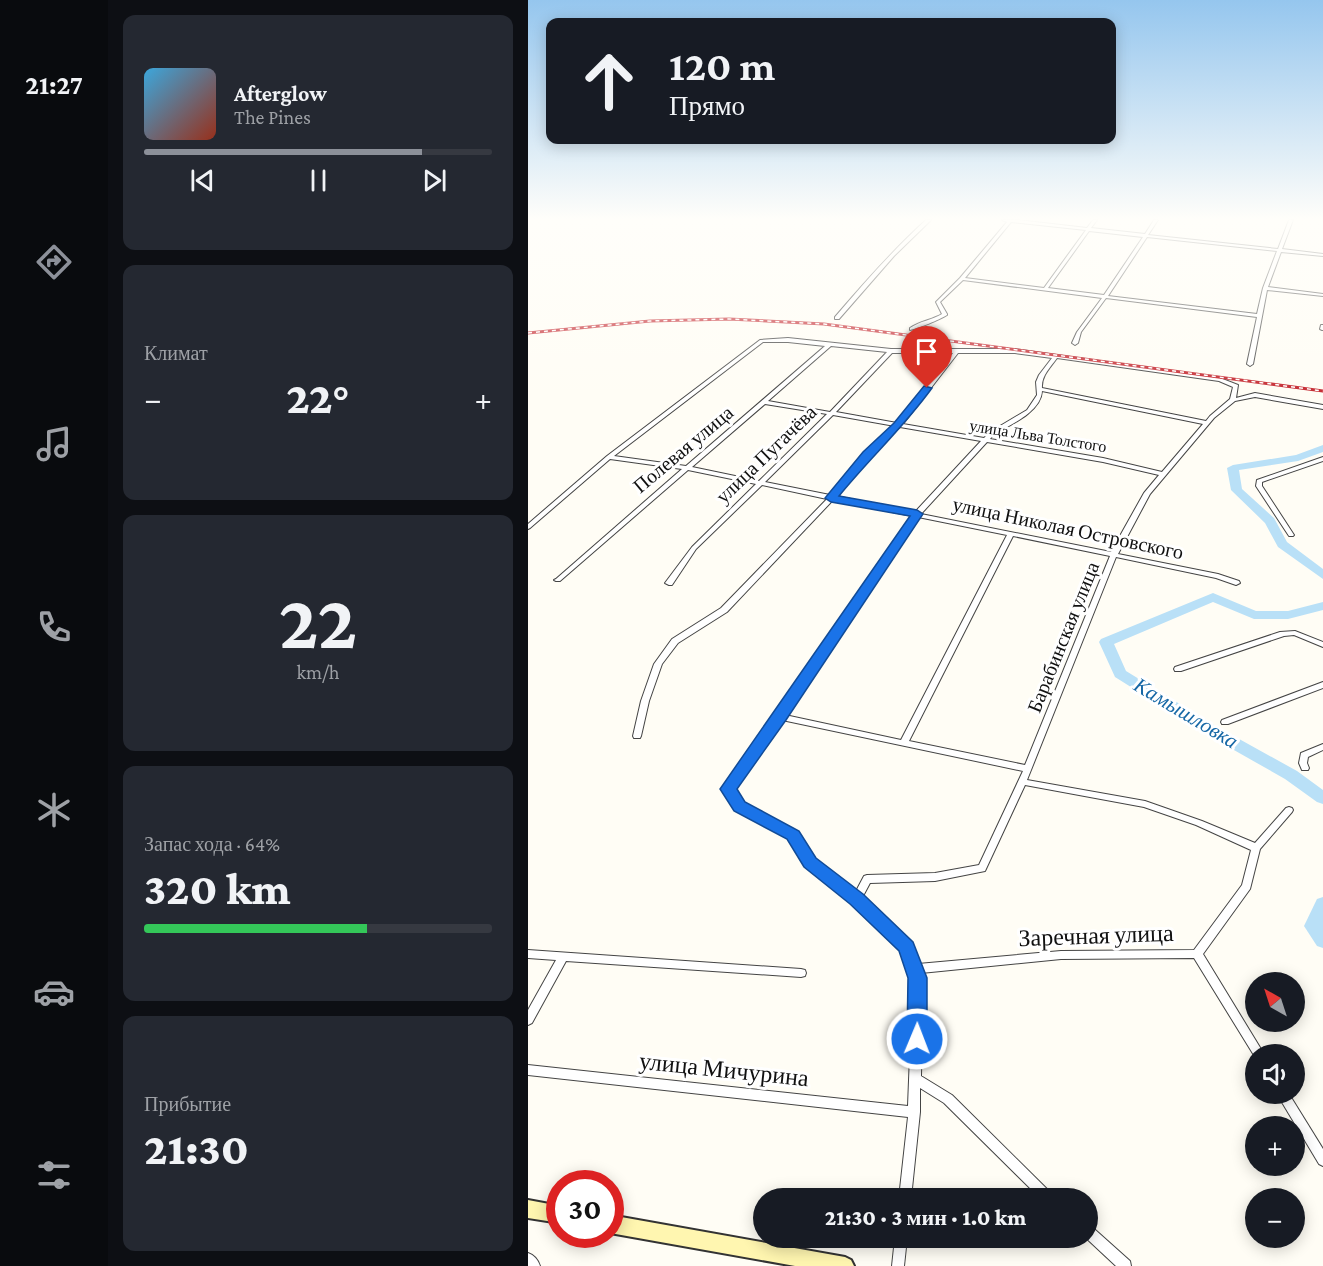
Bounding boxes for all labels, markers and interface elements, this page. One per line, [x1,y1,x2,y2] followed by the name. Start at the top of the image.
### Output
[570,42,648,120] icon: ahead
[669,42,775,89] text: 120 m
[25,70,83,100] text: 21:27
[234,81,327,106] text: Afterglow
[669,91,745,121] text: Прямо
[234,106,311,128] text: The Pines
[186,164,219,197] icon: previous
[302,164,335,197] icon: pause
[418,164,451,197] icon: next
[33,241,75,283] icon: directions
[901,326,952,388] pin
[910,335,943,368] icon: arrive
[144,342,208,364] text: Климат
[286,373,350,423] text: 22°
[144,380,161,417] text: −
[475,380,492,417] text: +
[629,401,738,498] street label: Полевая улица
[711,401,821,508] street label: улица Пугачёва
[968,417,1108,456] street label: улица Льва Толстого
[33,423,75,465] icon: music
[950,493,1185,564] street label: улица Николая Островского
[1023,558,1104,716] street label: Барабинская улица
[279,578,357,665] text: 22
[33,606,75,648] icon: phone
[296,661,340,683] text: km/h
[1129,672,1242,753] water label: Камышловка
[33,789,75,831] icon: climate
[144,833,280,855] text: Запас хода · 64%
[144,864,291,914] text: 320 km
[1018,919,1174,951] street label: Заречная улица
[33,971,75,1013] icon: car
[1245,972,1305,1032] north arrow
[1245,972,1305,1248] map controls
[885,1007,949,1071] position arrow
[1245,1044,1305,1104] button: sound
[638,1047,810,1091] street label: улица Мичурина
[144,1093,231,1115] text: Прибытие
[1245,1116,1305,1176] button: +
[144,1124,249,1174] text: 21:30
[33,1154,75,1196] icon: filters
[546,1170,624,1248] speed limit sign: 30
[1245,1188,1305,1248] button: −
[825,1205,1026,1230] text: 21:30 · 3 мин · 1.0 km

